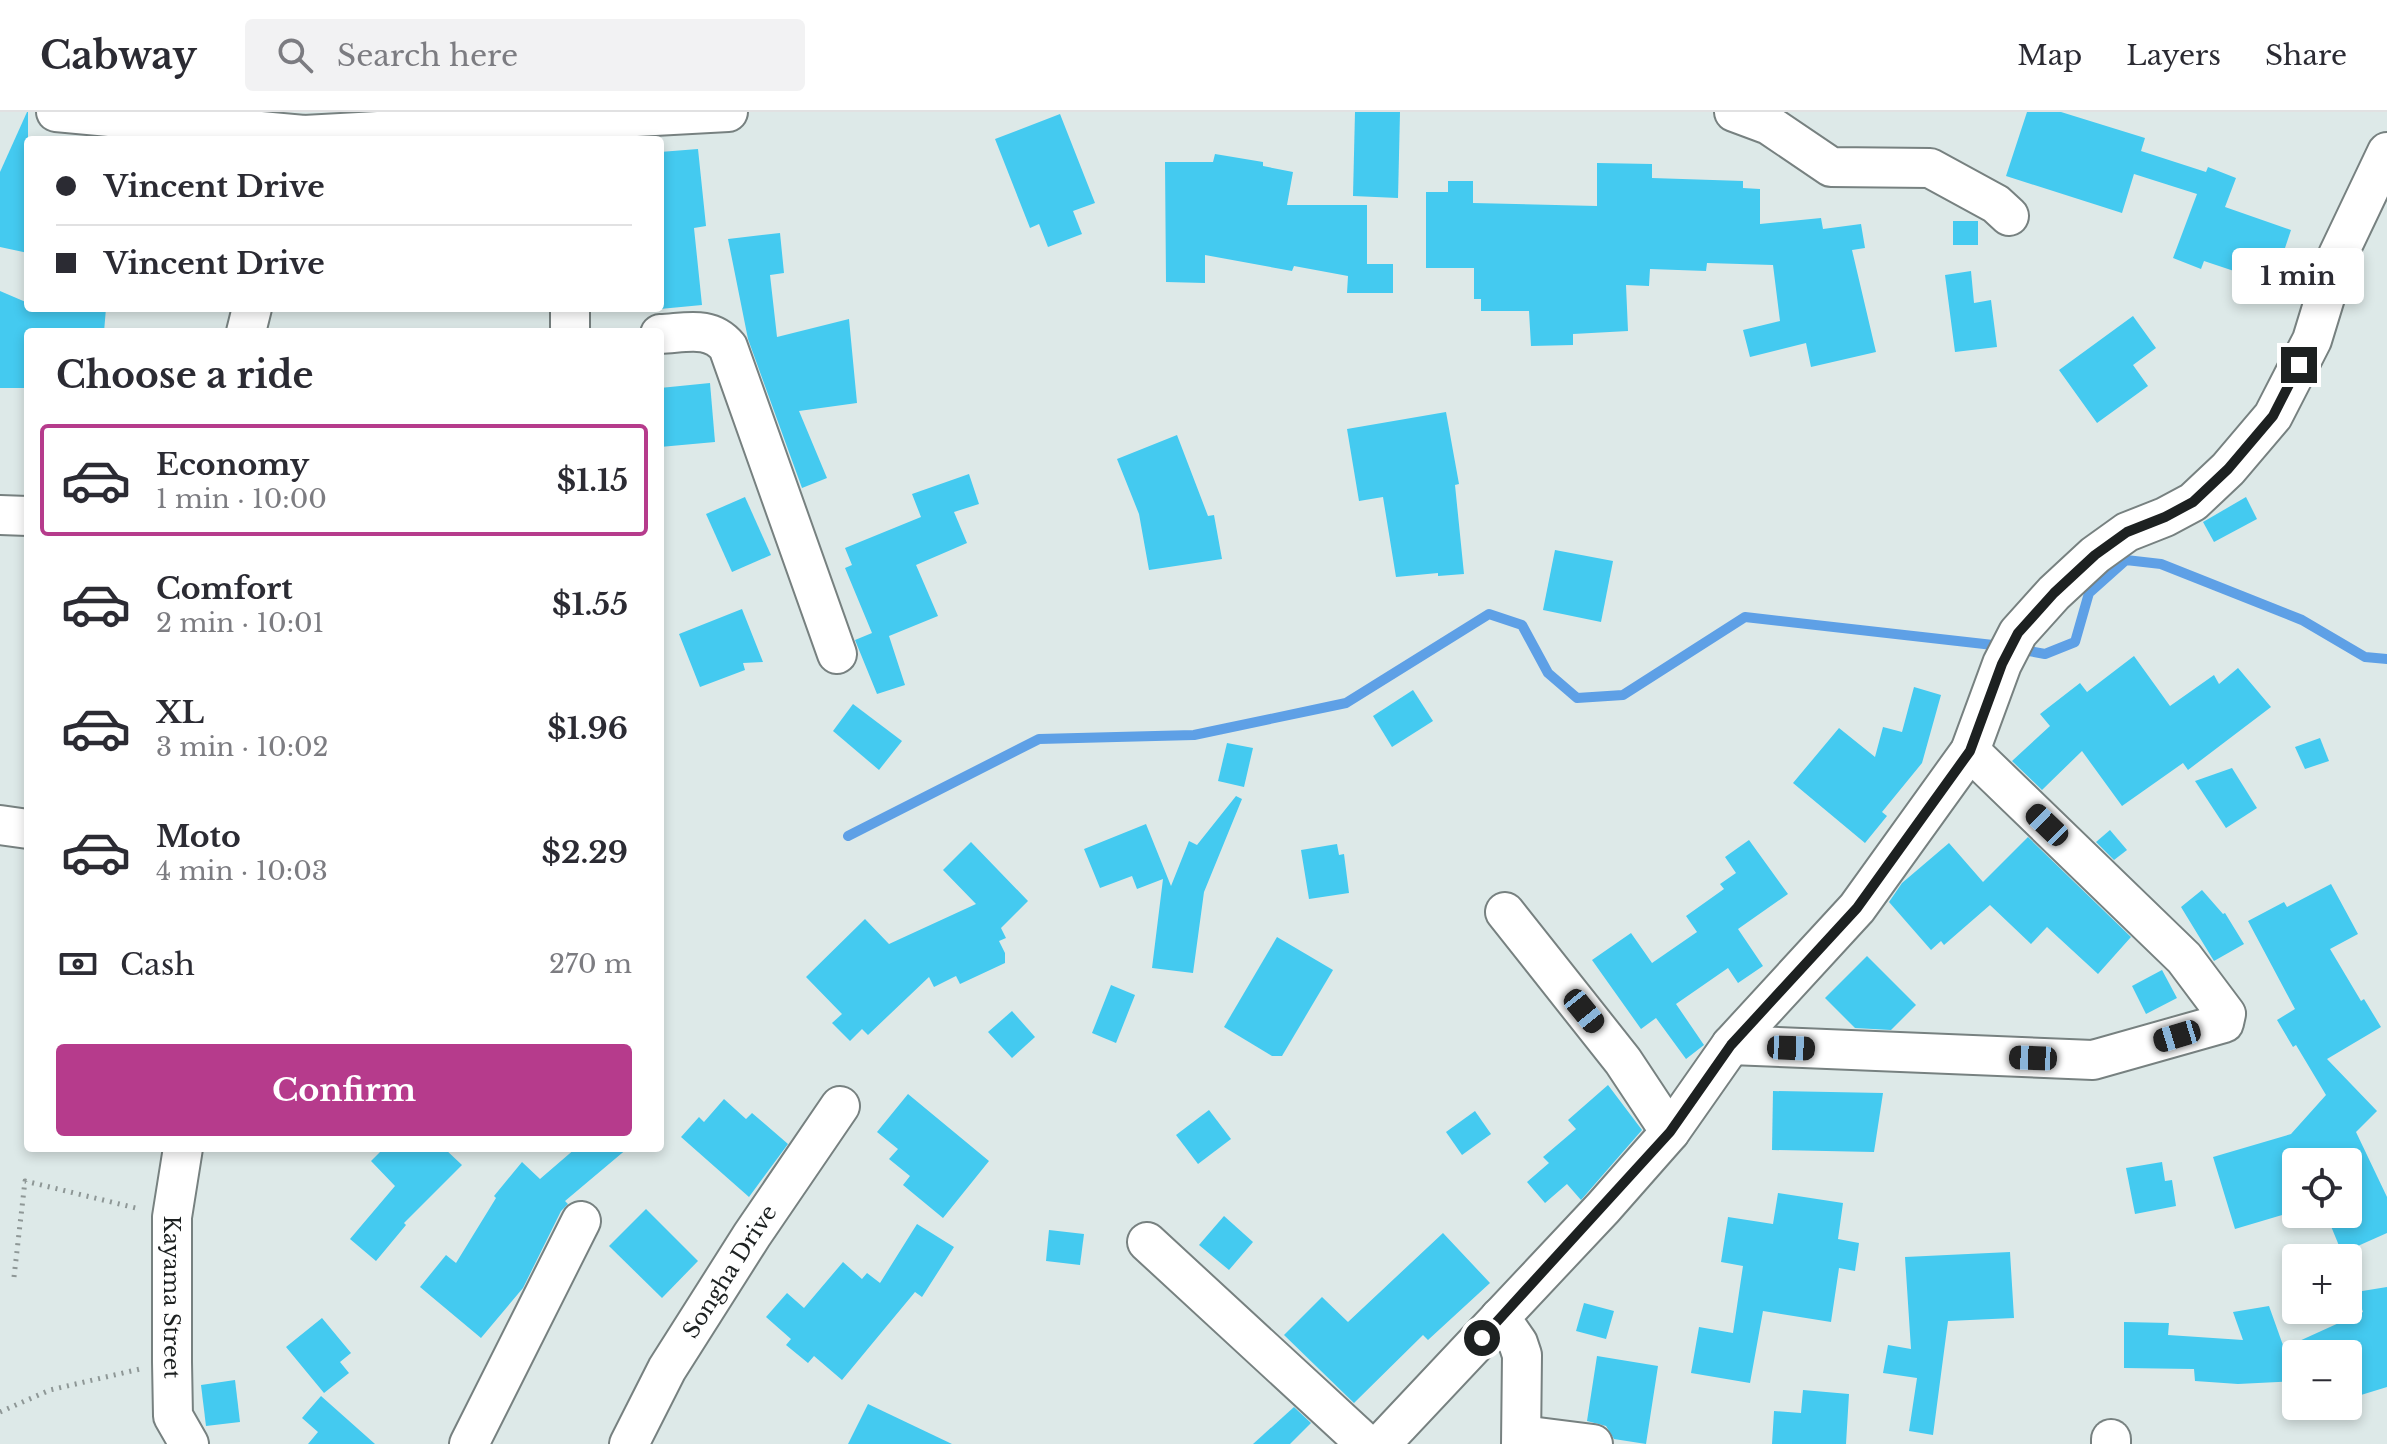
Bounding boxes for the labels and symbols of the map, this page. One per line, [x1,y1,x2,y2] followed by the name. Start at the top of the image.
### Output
[2233,249,2365,305] callout: 1 min
[2281,347,2317,383] route end
[2021,800,2073,850] car
[1560,985,1608,1037] car
[2151,1018,2203,1054] car
[1767,1035,1815,1061] car
[2009,1045,2057,1071] car
[677,1200,783,1343] street label: Songha Drive
[158,1216,185,1380] street label: Kayama Street
[1464,1320,1500,1356] route start

